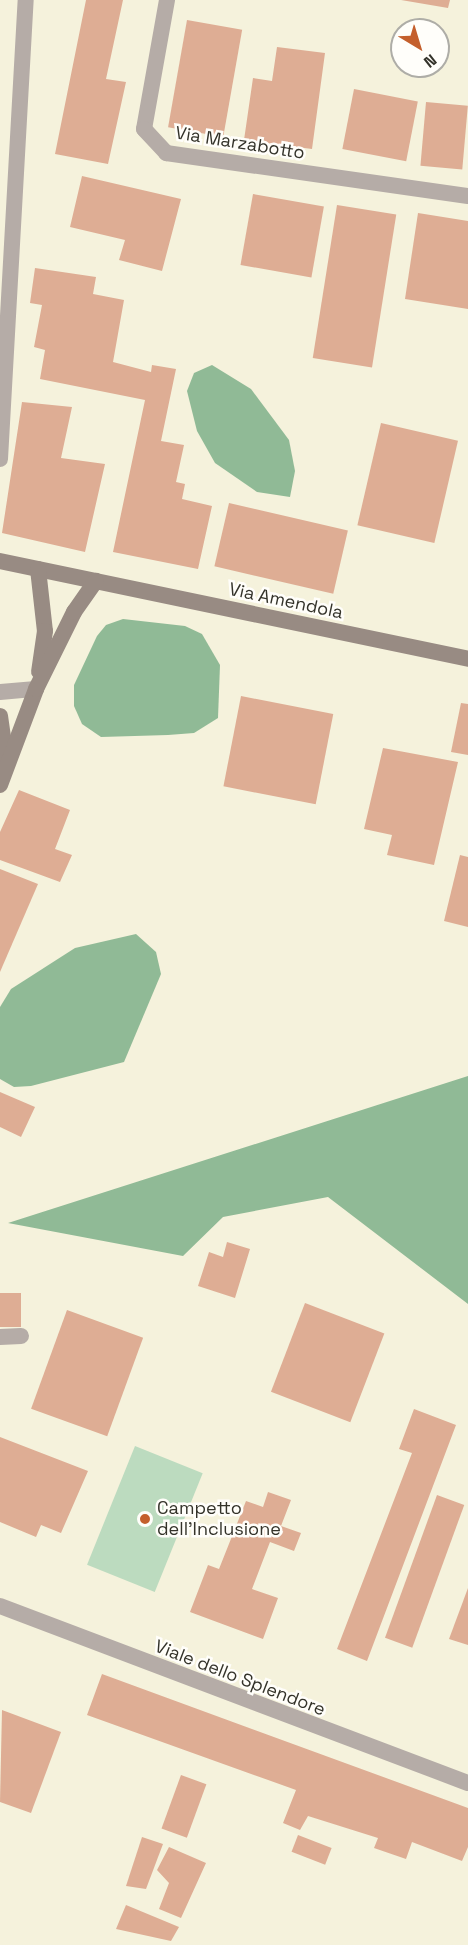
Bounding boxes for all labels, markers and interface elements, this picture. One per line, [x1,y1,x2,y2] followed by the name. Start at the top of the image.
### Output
[390,18,450,78] north arrow
[419,49,441,73] text: N
[174,122,306,164] street label: Via Marzabotto
[227,578,345,624] street label: Via Amendola
[157,1498,281,1540] place label: Campetto dell’Inclusione
[138,1512,152,1526] marker: Campetto dell’Inclusione
[152,1635,328,1721] street label: Viale dello Splendore

